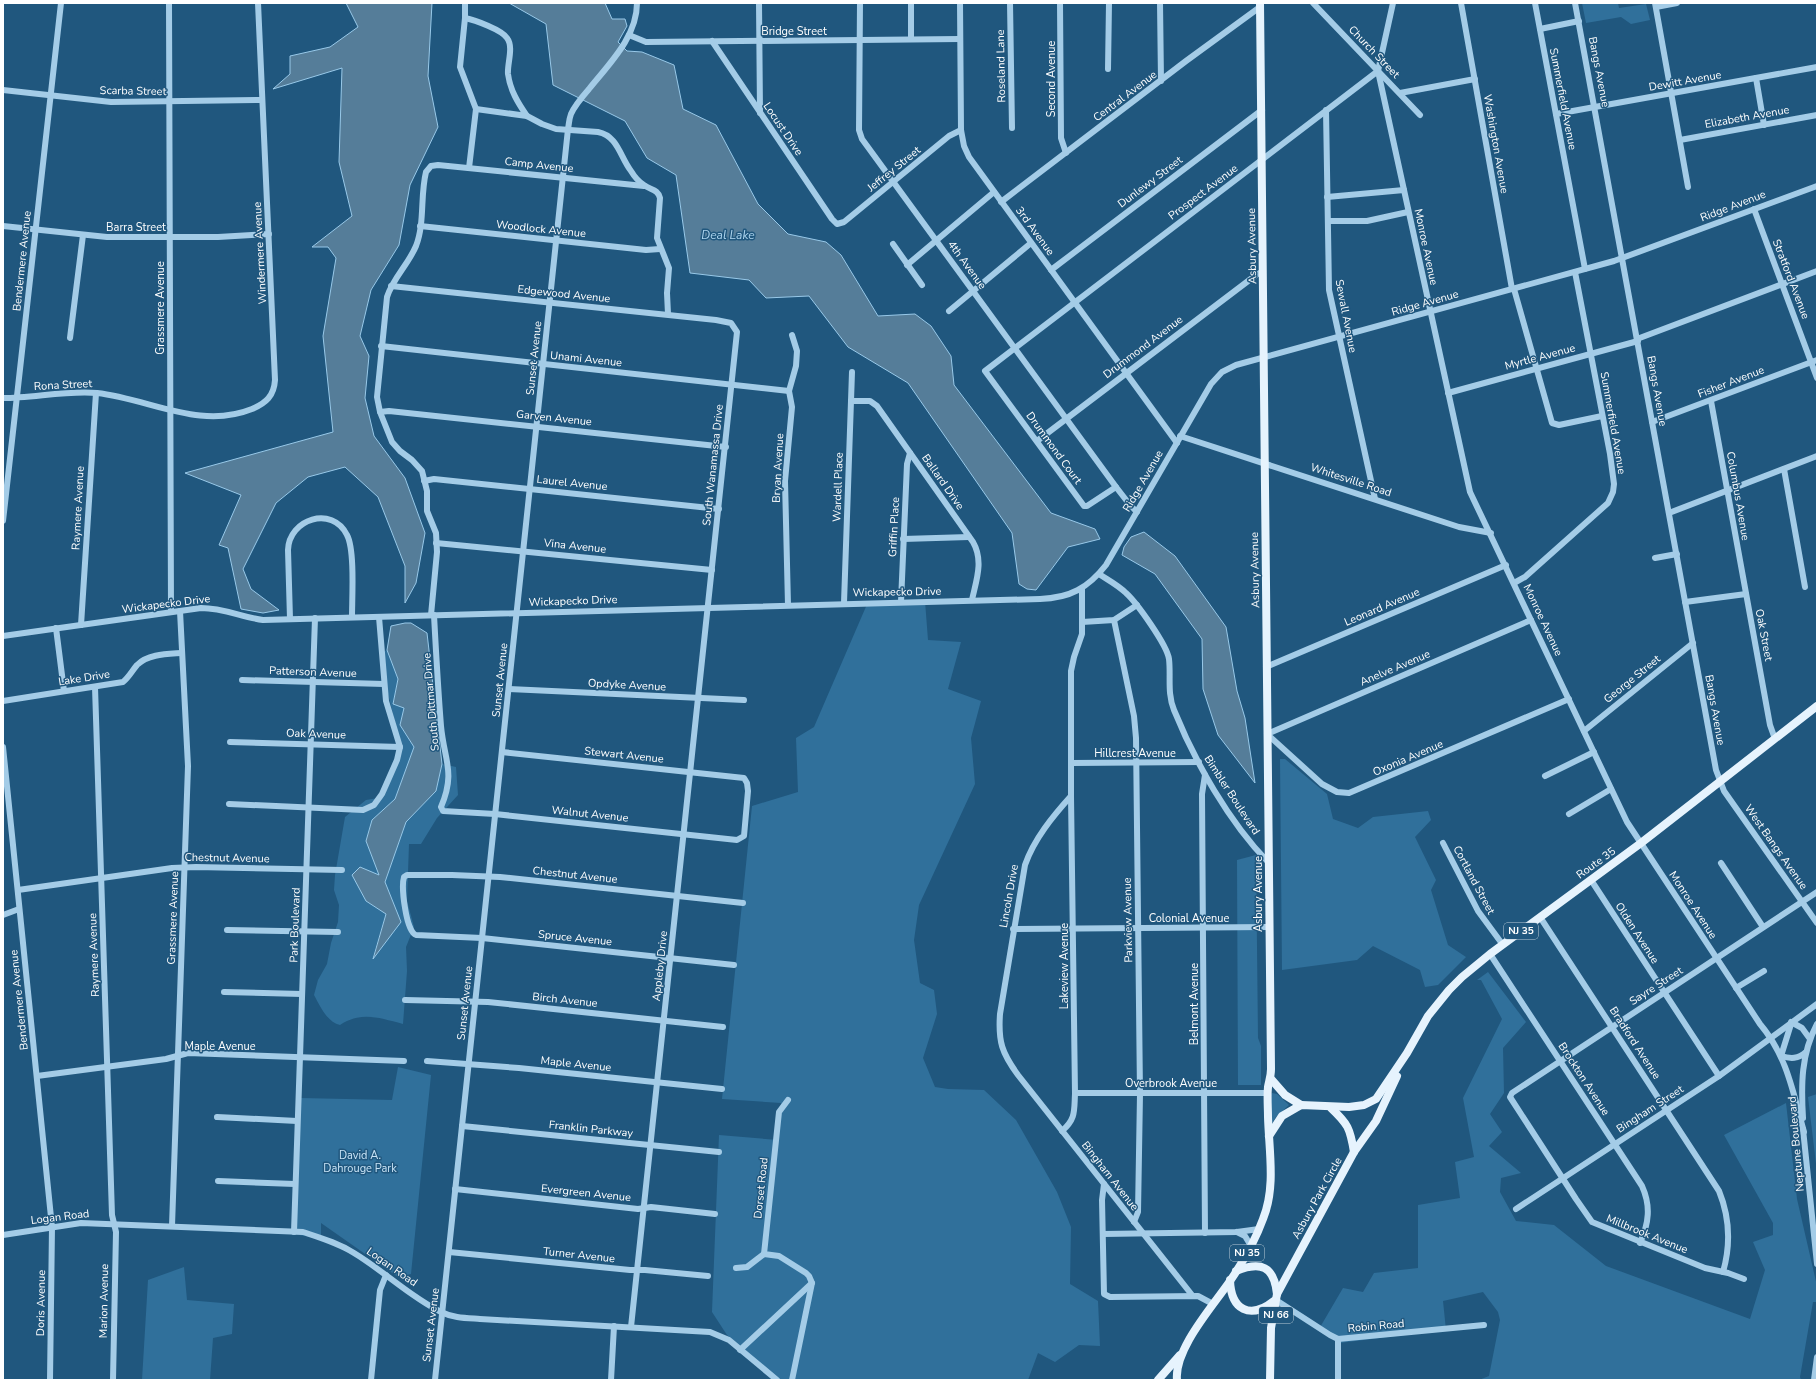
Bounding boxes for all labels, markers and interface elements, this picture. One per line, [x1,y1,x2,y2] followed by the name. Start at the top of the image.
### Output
[1345,22,1403,82] street label: Church Street
[761,24,827,39] street label: Bridge Street
[993,29,1009,103] street label: Roseland Lane
[1585,35,1613,109] street label: Bangs Avenue
[1044,41,1059,117] street label: Second Avenue
[1546,47,1580,151] street label: Summerfield Avenue
[1090,67,1160,125] street label: Central Avenue
[1647,67,1723,95] street label: Dewitt Avenue
[100,83,167,99] street label: Scarba Street
[1480,93,1512,195] street label: Washington Avenue
[760,99,806,159] street label: Locust Drive
[1703,102,1791,132] street label: Elizabeth Avenue
[863,143,924,196] street label: Jeffrey Street
[1115,153,1186,211] street label: Dunlewy Street
[504,154,574,176] street label: Camp Avenue
[1165,161,1241,223] street label: Prospect Avenue
[1698,187,1768,225] street label: Ridge Avenue
[250,201,270,305] street label: Windermere Avenue
[1012,203,1058,259] street label: 3rd Avenue
[1411,207,1441,287] street label: Monroe Avenue
[1244,208,1260,284] street label: Asbury Avenue
[9,210,35,312] street label: Bendermere Avenue
[495,217,587,241] street label: Woodlock Avenue
[106,220,166,235] street label: Barra Street
[701,227,755,243] water label: Deal Lake
[1769,237,1813,321] street label: Stratford Avenue
[944,238,990,293] street label: 4th Avenue
[153,261,168,355] street label: Grassmere Avenue
[1332,278,1360,354] street label: Sewall Avenue
[517,282,611,306] street label: Edgewood Avenue
[1390,286,1460,320] street label: Ridge Avenue
[1100,312,1186,382] street label: Drummond Avenue
[523,320,545,396] street label: Sunset Avenue
[1503,340,1577,374] street label: Myrtle Avenue
[549,348,623,370] street label: Unami Avenue
[1643,354,1671,428] street label: Bangs Avenue
[1696,362,1767,402] street label: Fisher Avenue
[1597,371,1629,476] street label: Summerfield Avenue
[34,376,93,394] street label: Rona Street
[699,403,727,526] street label: South Wanamassa Drive
[515,407,593,429] street label: Garven Avenue
[1023,409,1085,487] street label: Drummond Court
[769,433,787,503] street label: Bryan Avenue
[1119,447,1167,515] street label: Ridge Avenue
[1723,450,1753,542] street label: Columbus Avenue
[918,451,968,513] street label: Ballard Drive
[829,452,847,522] street label: Wardell Place
[1308,460,1394,500] street label: Whitesville Road
[68,466,88,550] street label: Raymere Avenue
[536,472,608,494] street label: Laurel Avenue
[885,496,903,557] street label: Griffin Place
[1247,532,1263,608] street label: Asbury Avenue
[542,535,607,557] street label: Vina Avenue
[1520,582,1566,659] street label: Monroe Avenue
[852,584,942,600] street label: Wickapecko Drive
[1342,584,1422,630] street label: Leonard Avenue
[121,591,211,617] street label: Wickapecko Drive
[528,592,618,610] street label: Wickapecko Drive
[1752,608,1776,662] street label: Oak Street
[489,642,511,718] street label: Sunset Avenue
[1358,646,1433,690] street label: Anelve Avenue
[1600,651,1664,707] street label: George Street
[419,652,443,752] street label: South Dittmar Drive
[269,663,357,681] street label: Patterson Avenue
[57,667,111,689] street label: Lake Drive
[1701,673,1729,747] street label: Bangs Avenue
[587,675,667,695] street label: Opdyke Avenue
[286,725,346,743] street label: Oak Avenue
[1371,736,1446,780] street label: Oxonia Avenue
[584,743,665,767] street label: Stewart Avenue
[1094,746,1176,761] street label: Hillcrest Avenue
[1201,752,1263,838] street label: Bimbler Boulevard
[1741,801,1811,893] street label: West Bangs Avenue
[551,803,629,826] street label: Walnut Avenue
[1450,843,1498,917] street label: Cortland Street
[1573,843,1619,882] street label: Route 35
[184,850,270,866] street label: Chestnut Avenue
[1251,856,1266,932] street label: Asbury Avenue
[532,863,618,887] street label: Chestnut Avenue
[996,863,1022,929] street label: Lincoln Drive
[1666,868,1721,942] street label: Monroe Avenue
[164,871,182,965] street label: Grassmere Avenue
[1120,877,1136,963] street label: Parkview Avenue
[286,887,304,963] street label: Park Boulevard
[1612,899,1663,967] street label: Olden Avenue
[1149,911,1229,926] street label: Colonial Avenue
[85,913,103,997] street label: Raymere Avenue
[1057,923,1072,1009] street label: Lakeview Avenue
[1504,923,1538,939] road number: NJ 35
[537,927,613,949] street label: Spruce Avenue
[649,930,671,1002] street label: Appleby Drive
[6,949,32,1051] street label: Bendermere Avenue
[1187,963,1202,1045] street label: Belmont Avenue
[1626,963,1686,1009] street label: Sayre Street
[454,965,476,1041] street label: Sunset Avenue
[532,989,598,1011] street label: Birch Avenue
[1606,1004,1664,1082] street label: Bradford Avenue
[185,1039,256,1054] street label: Maple Avenue
[1555,1040,1613,1119] street label: Brockton Avenue
[540,1053,612,1075] street label: Maple Avenue
[1125,1076,1217,1091] street label: Overbrook Avenue
[1614,1082,1687,1136] street label: Bingham Street
[1784,1096,1808,1192] street label: Neptune Boulevard
[548,1117,634,1141] street label: Franklin Parkway
[1078,1138,1142,1214] street label: Bingham Avenue
[323,1148,397,1176] park label: David A. Dahrouge Park
[1288,1154,1346,1242] street label: Asbury Park Circle
[750,1157,772,1219] street label: Dorset Road
[540,1181,632,1205] street label: Evergreen Avenue
[30,1206,90,1228] street label: Logan Road
[1604,1211,1690,1257] street label: Millbrook Avenue
[364,1244,420,1290] street label: Logan Road
[542,1244,616,1266] street label: Turner Avenue
[1230,1245,1264,1261] road number: NJ 35
[96,1264,112,1338] street label: Marion Avenue
[33,1270,49,1336] street label: Doris Avenue
[419,1287,443,1363] street label: Sunset Avenue
[1259,1307,1293,1323] road number: NJ 66
[1347,1316,1405,1336] street label: Robin Road

